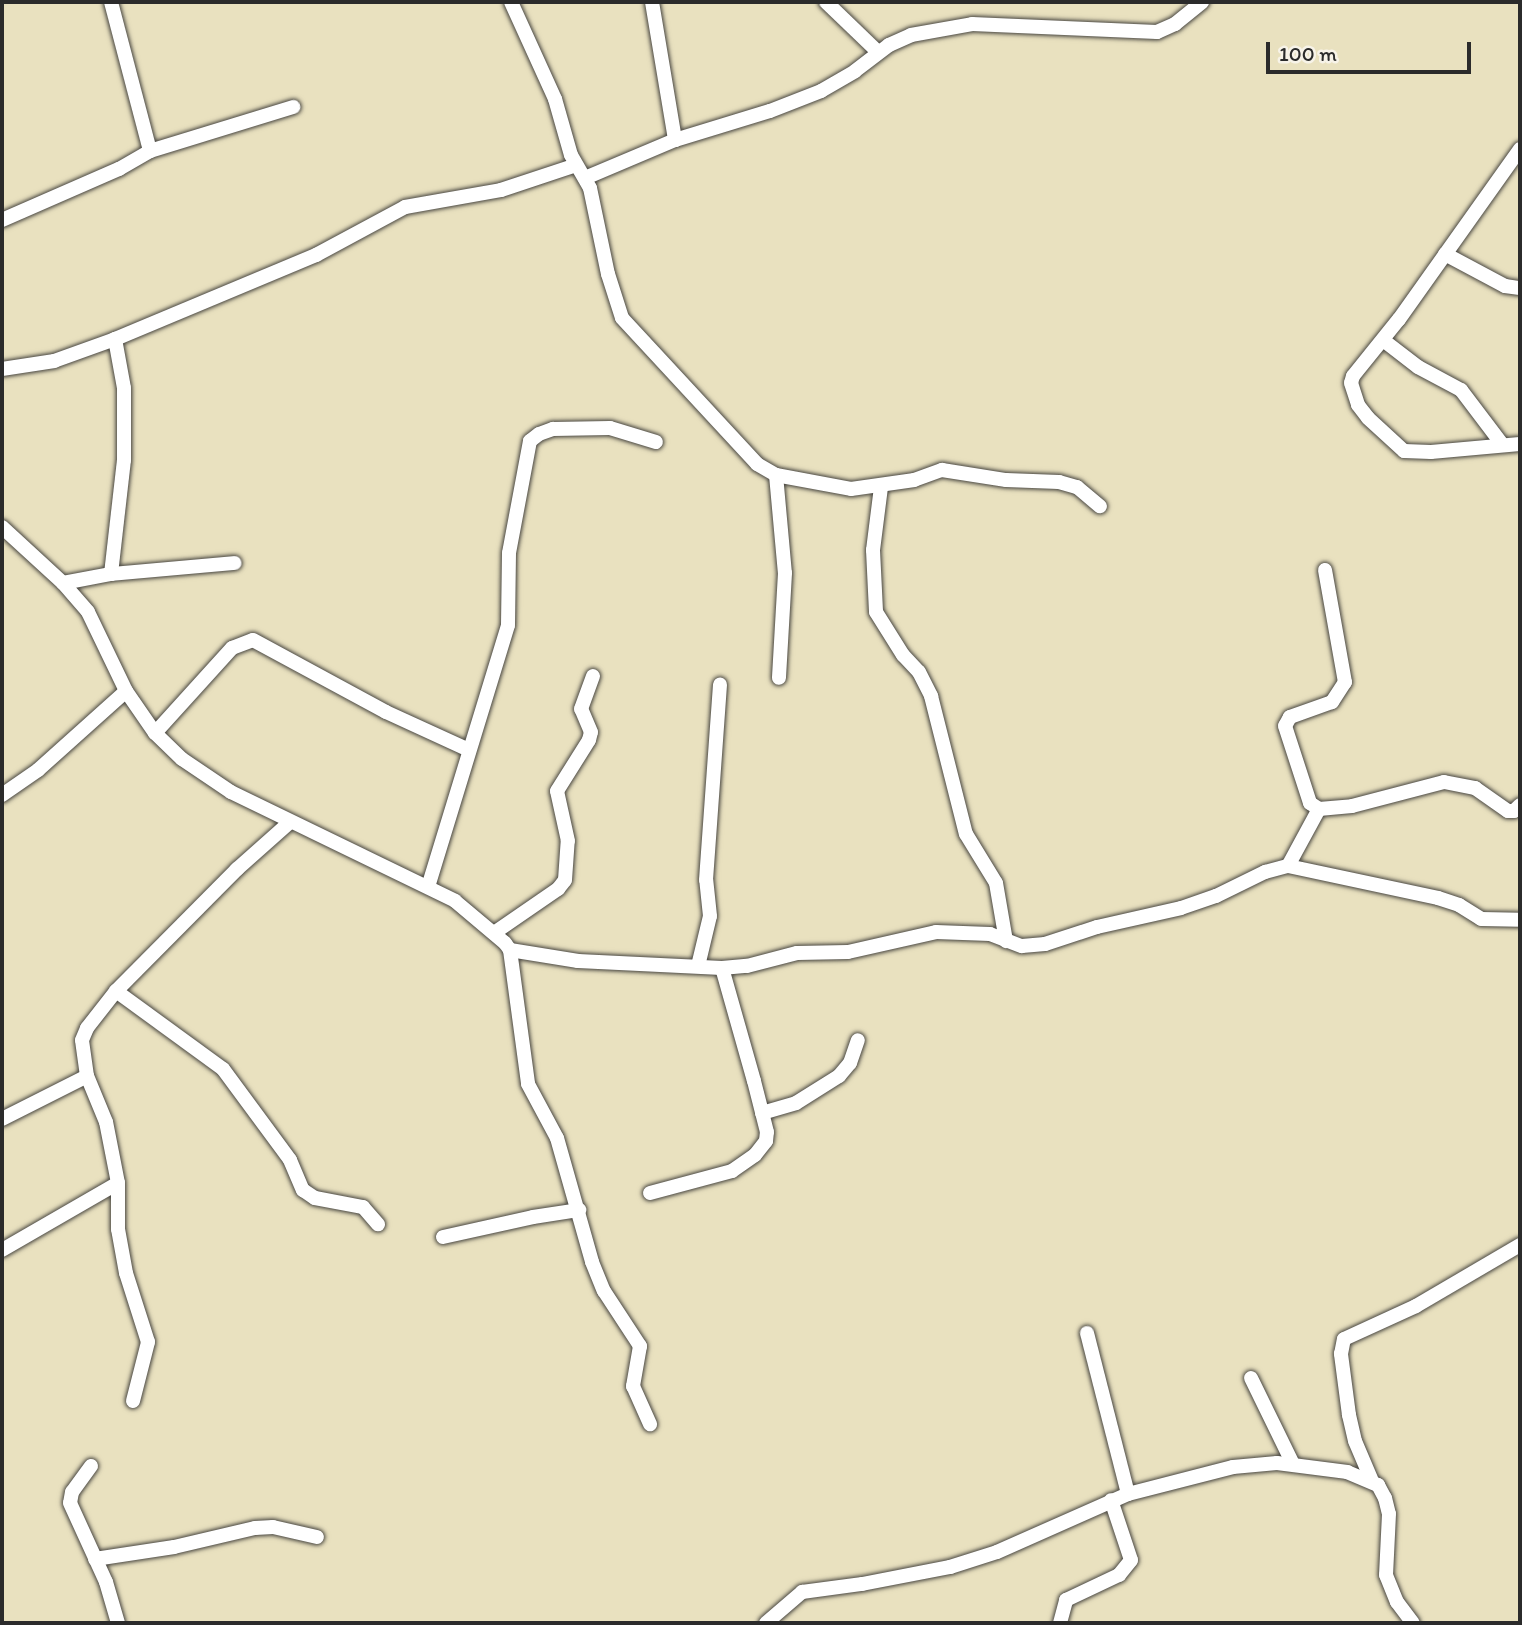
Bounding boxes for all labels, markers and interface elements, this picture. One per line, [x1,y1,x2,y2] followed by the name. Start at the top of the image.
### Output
[1270,28,1475,72] scale bar
[1279,41,1337,66] text: 100 m

